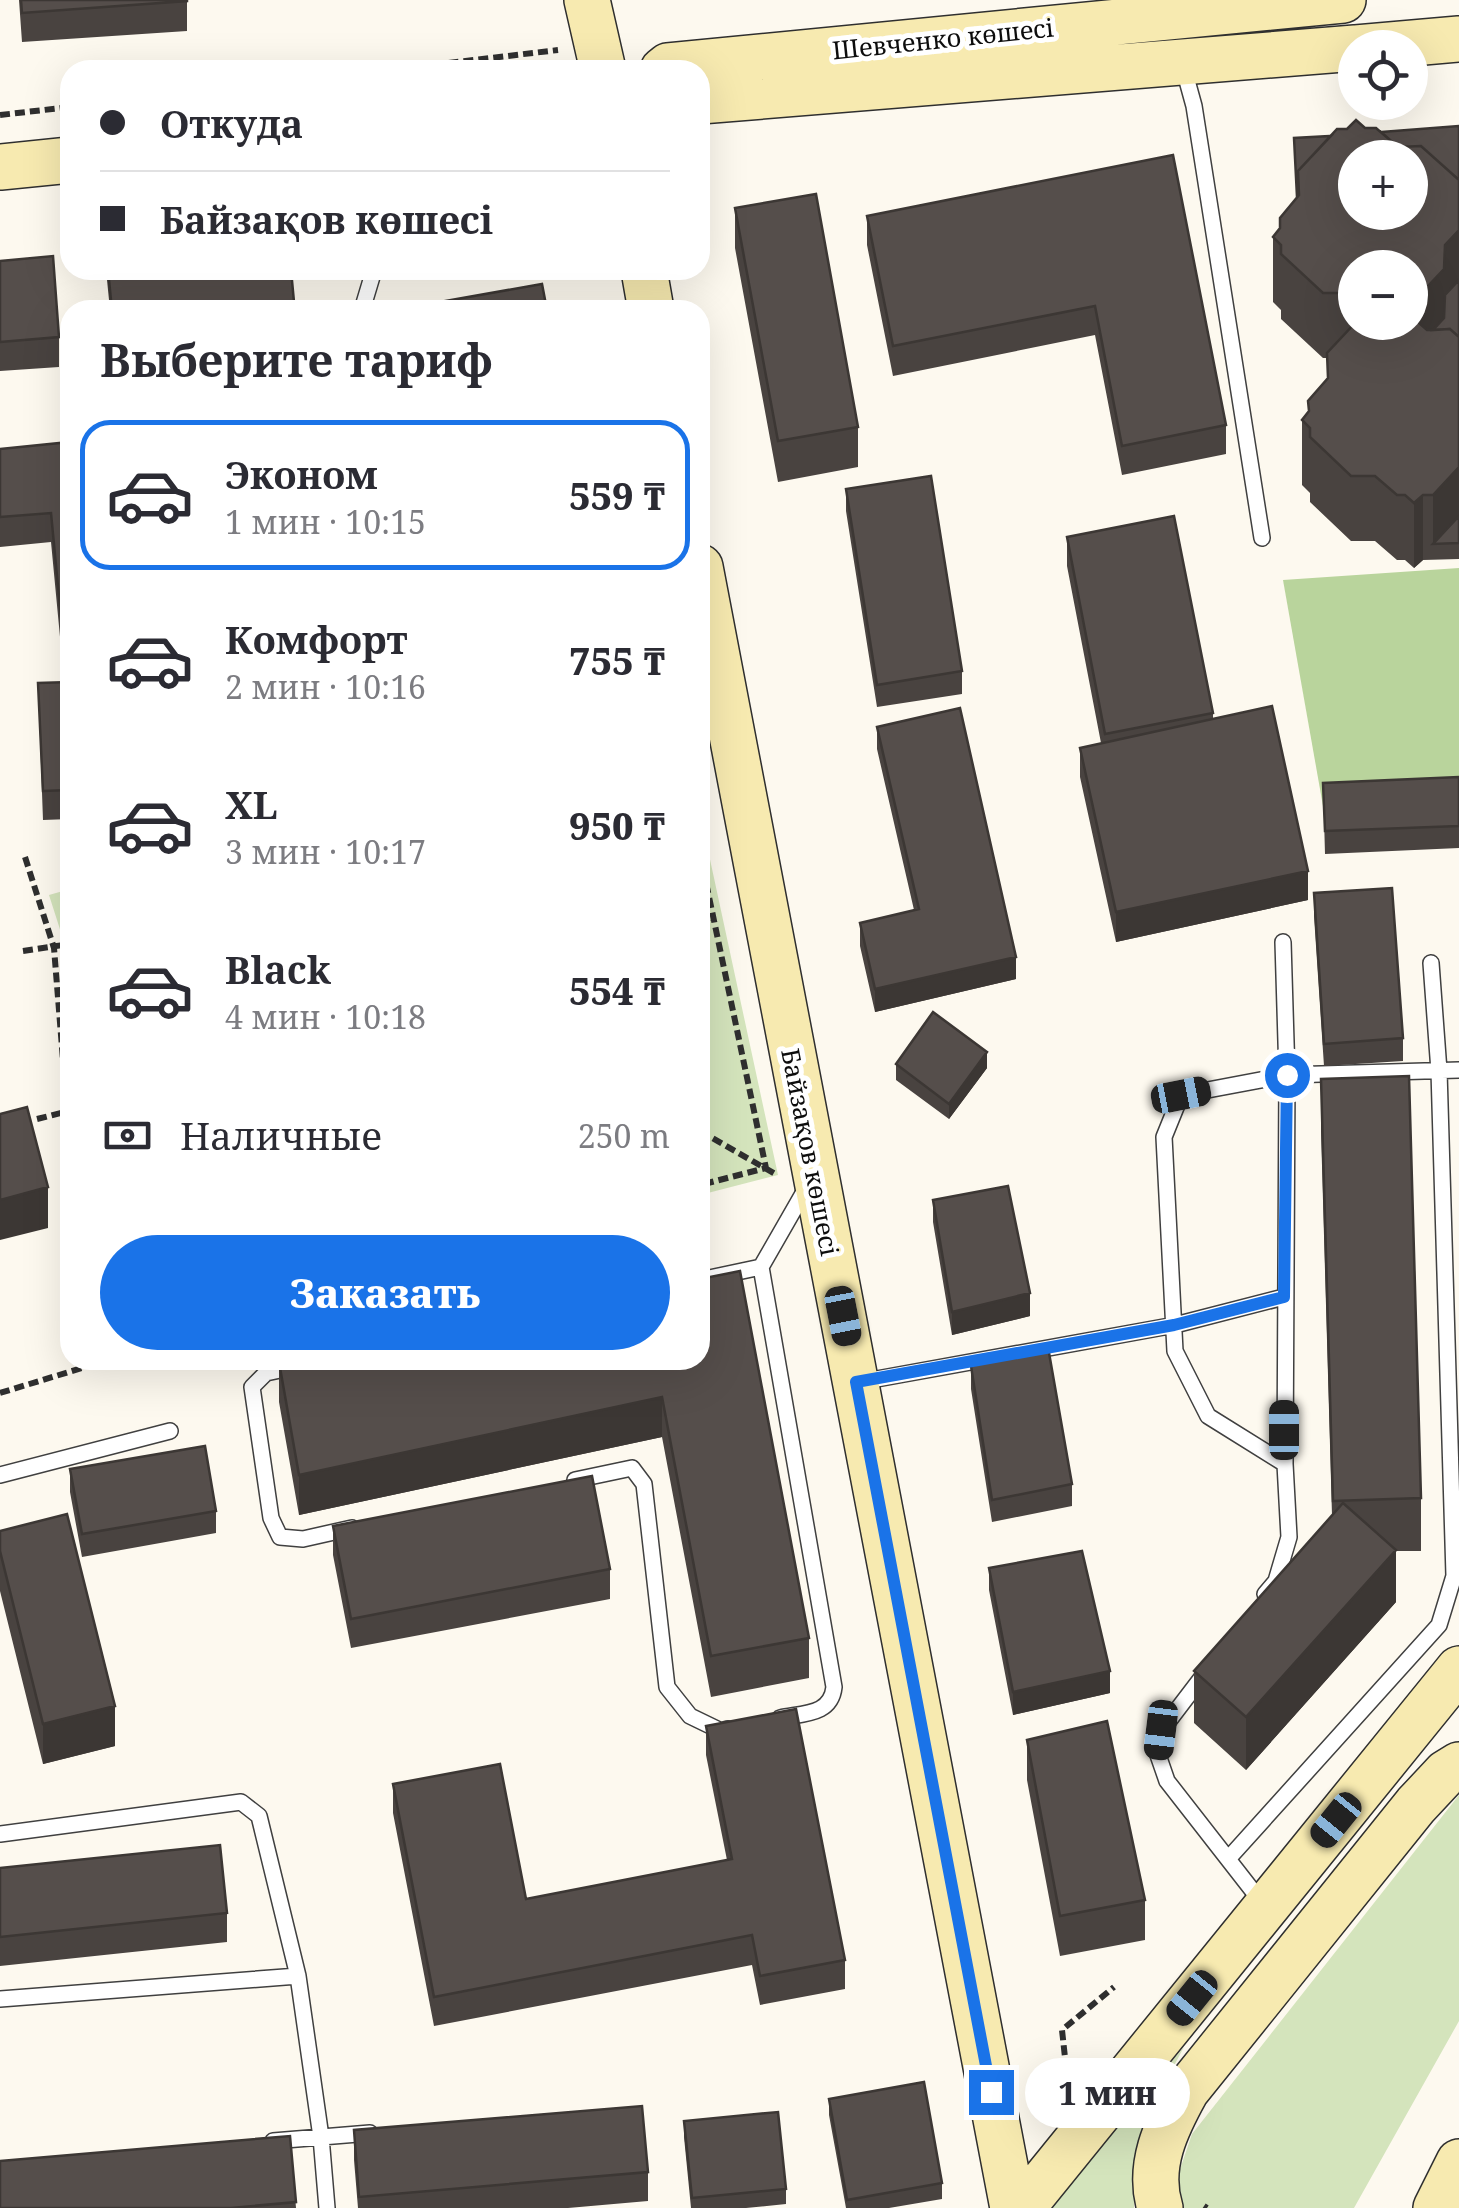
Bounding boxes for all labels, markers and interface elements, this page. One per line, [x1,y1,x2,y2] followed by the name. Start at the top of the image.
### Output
[830,9,1056,67] street label: Шевченко көшесі
[1338,30,1428,340] map controls
[1338,30,1428,120] button: locate
[160,97,303,149] text: Откуда
[1338,140,1428,230] button: +
[160,193,493,245] text: Байзақов көшесі
[1338,250,1428,340] button: −
[100,329,493,390] text: Выберите тариф
[225,448,378,500] text: Эконом
[105,450,195,540] icon: car
[569,469,665,521] text: 559 ₸
[225,500,426,543] text: 1 мин · 10:15
[225,613,408,665] text: Комфорт
[105,615,195,705] icon: car
[569,634,665,686] text: 755 ₸
[225,665,426,708] text: 2 мин · 10:16
[225,778,278,830] text: XL
[105,780,195,870] icon: car
[569,799,665,851] text: 950 ₸
[225,830,426,873] text: 3 мин · 10:17
[225,943,331,995] text: Black
[105,945,195,1035] icon: car
[569,964,665,1016] text: 554 ₸
[225,995,426,1038] text: 4 мин · 10:18
[774,1045,848,1259] street label: Байзақов көшесі
[1265,1053,1310,1098] route start
[1149,1075,1213,1115] car
[100,1108,155,1163] icon: cash
[180,1109,382,1161] text: Наличные
[578,1114,670,1157] text: 250 m
[100,1235,670,1350] button: Заказать
[823,1284,863,1348] car
[1269,1400,1299,1460] car
[1142,1698,1180,1762] car
[1305,1787,1367,1853] car
[1161,1965,1223,2031] car
[1026,2057,1191,2127] callout: 1 мин
[969,2070,1014,2115] route end
[1058,2071,1157,2114] text: 1 мин

